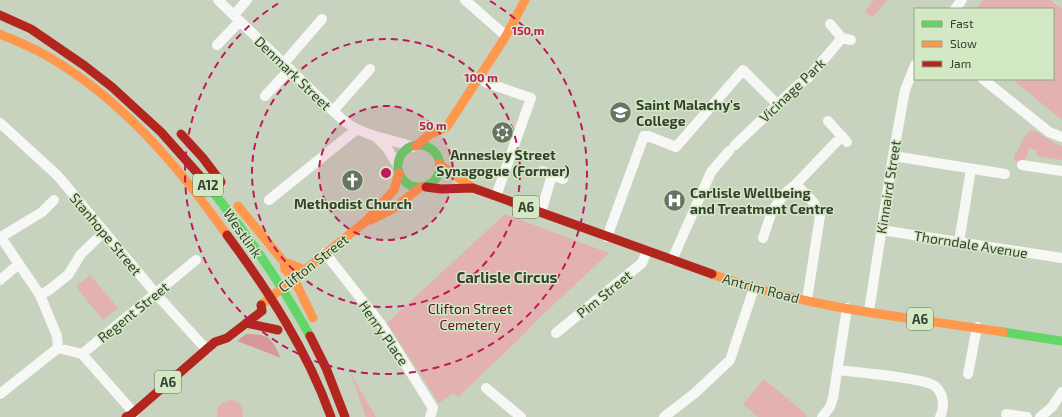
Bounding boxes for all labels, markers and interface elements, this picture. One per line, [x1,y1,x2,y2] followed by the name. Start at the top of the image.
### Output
[914,8,1054,80] legend
[950,16,974,30] text: Fast
[512,23,544,37] text: 150 m
[251,32,335,114] street label: Denmark Street
[950,36,977,50] text: Slow
[755,54,829,126] street label: Vicinage Park
[950,56,971,70] text: Jam
[464,70,498,84] text: 100 m
[636,96,740,129] place label: Saint Malachy's College
[608,99,634,125] school or university icon: Saint Malachy's College
[419,118,447,132] text: 50 m
[490,119,516,145] synagogue icon: Annesley Street Synagogue (Former)
[872,139,904,235] street label: Kinnaird Street
[436,146,570,179] place label: Annesley Street Synagogue (Former)
[379,166,393,180] centre of rings
[340,168,366,194] church icon: Methodist Church
[193,174,223,196] road number: A12
[690,184,834,217] place label: Carlisle Wellbeing and Treatment Centre
[662,187,688,213] hospital icon: Carlisle Wellbeing and Treatment Centre
[66,189,146,279] street label: Stanhope Street
[294,195,412,212] place label: Methodist Church
[513,196,539,218] road number: A6
[220,205,266,261] street label: Westlink
[913,227,1029,261] street label: Thorndale Avenue
[275,230,351,296] street label: Clifton Street
[573,267,635,321] street label: Pim Street
[456,268,558,286] district label: Carlisle Circus
[721,270,801,306] street label: Antrim Road
[94,278,172,346] street label: Regent Street
[355,297,413,369] street label: Henry Place
[428,300,512,333] park label: Clifton Street Cemetery
[907,308,933,330] road number: A6
[155,371,181,393] road number: A6

